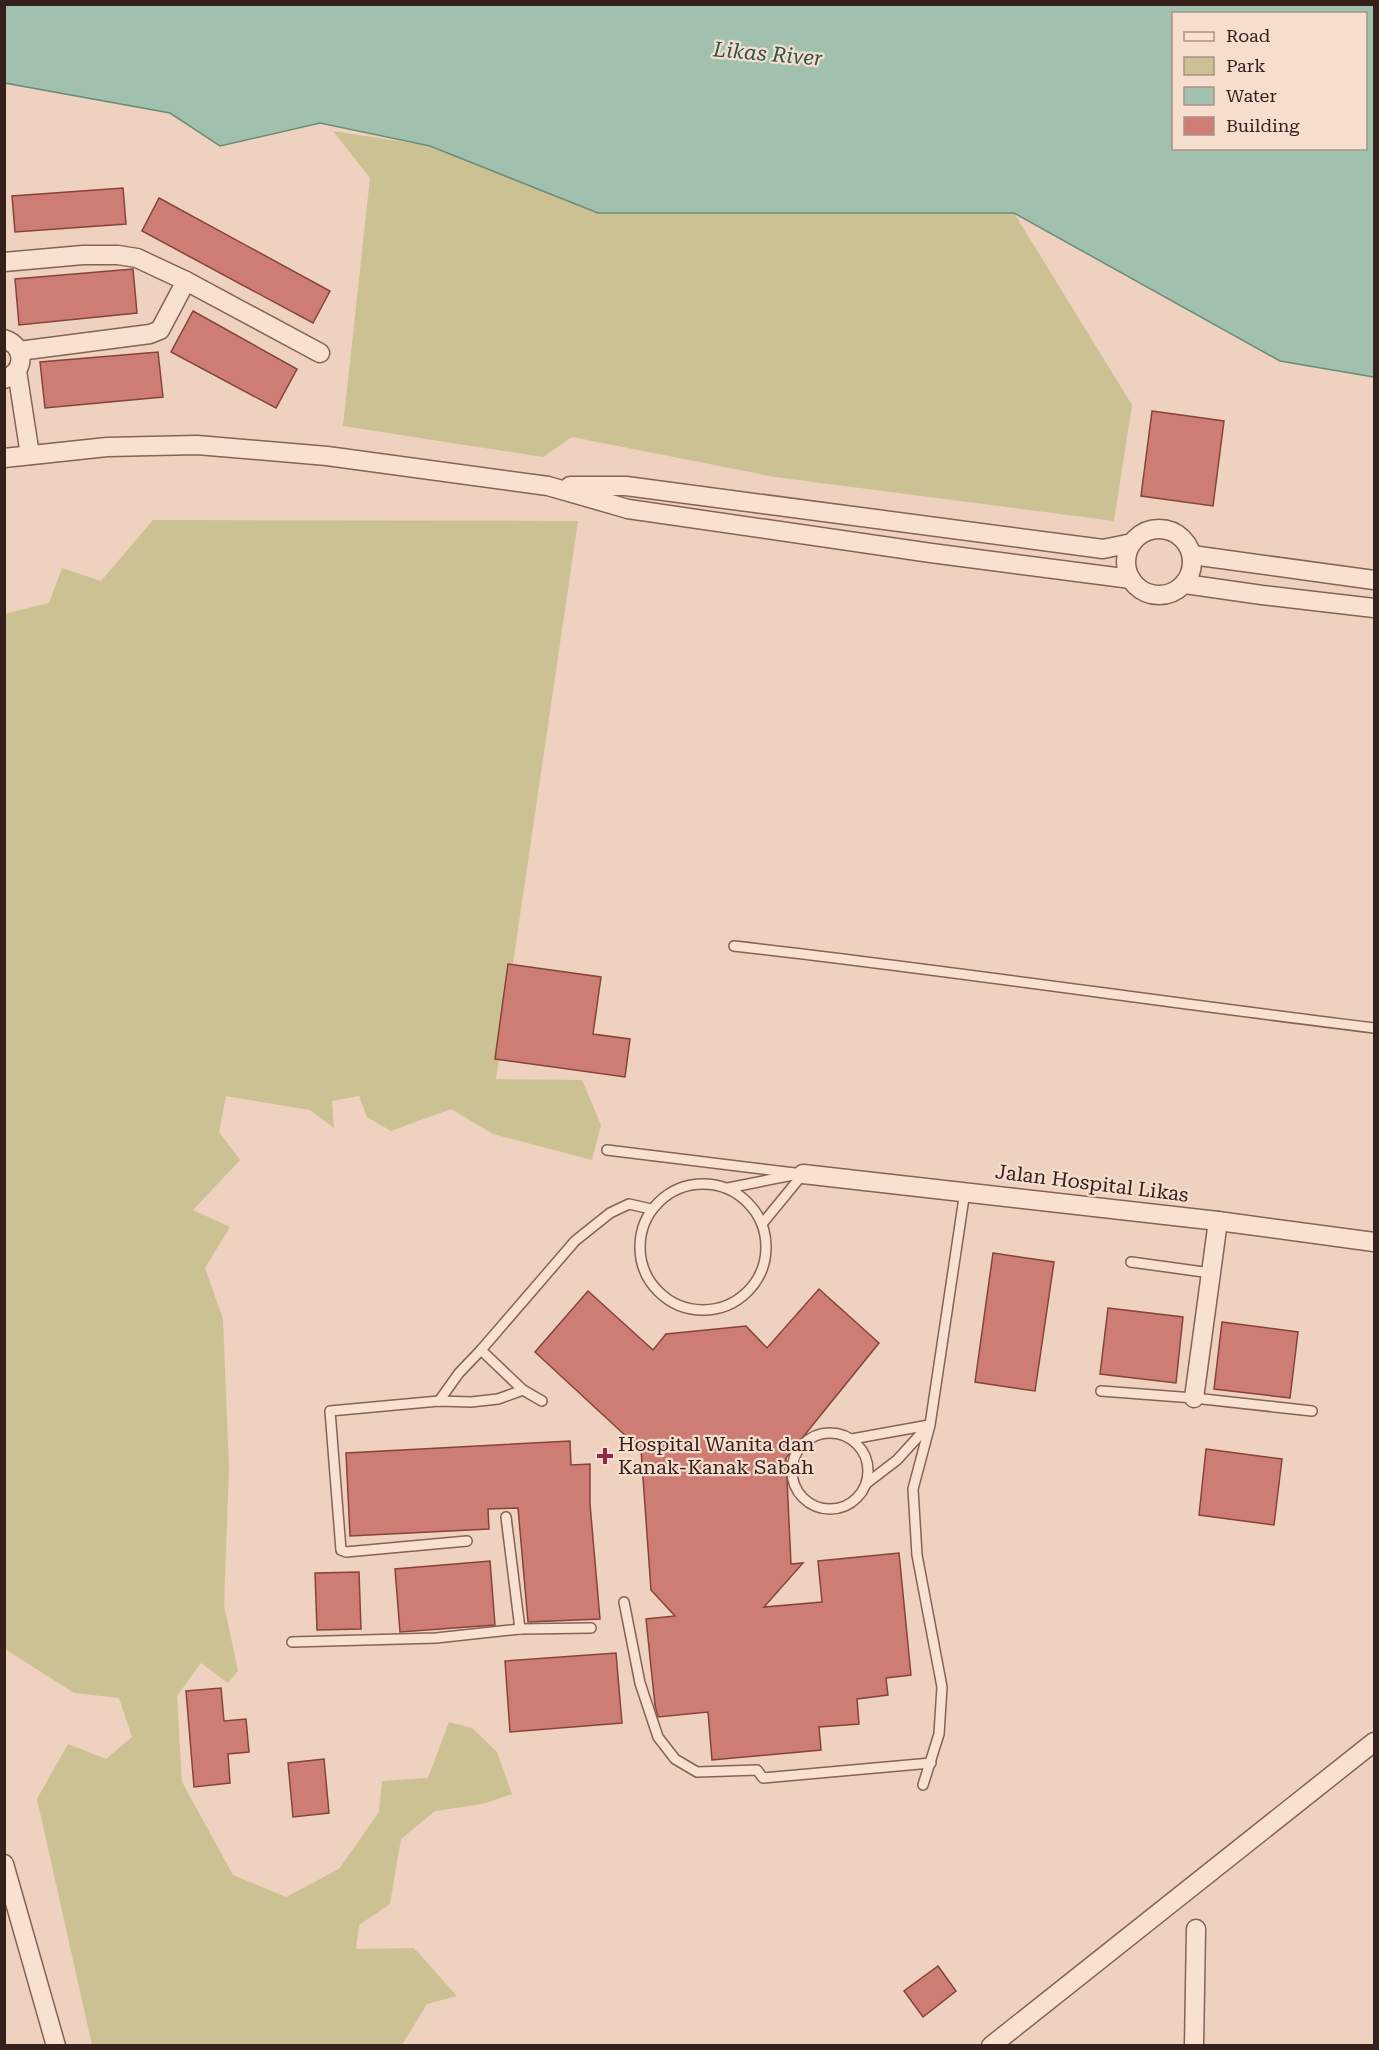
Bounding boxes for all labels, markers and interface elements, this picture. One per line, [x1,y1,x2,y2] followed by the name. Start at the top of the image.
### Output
[1172,12,1367,150] legend
[1226,25,1271,46] text: Road
[711,37,824,71] water label: Likas River
[1226,55,1266,76] text: Park
[1226,85,1277,106] text: Water
[1226,115,1300,136] text: Building
[994,1159,1190,1207] street label: Jalan Hospital Likas
[618,1432,815,1479] place label: Hospital Wanita dan Kanak-Kanak Sabah
[596,1447,614,1465] marker: Hospital Wanita dan Kanak-Kanak Sabah

